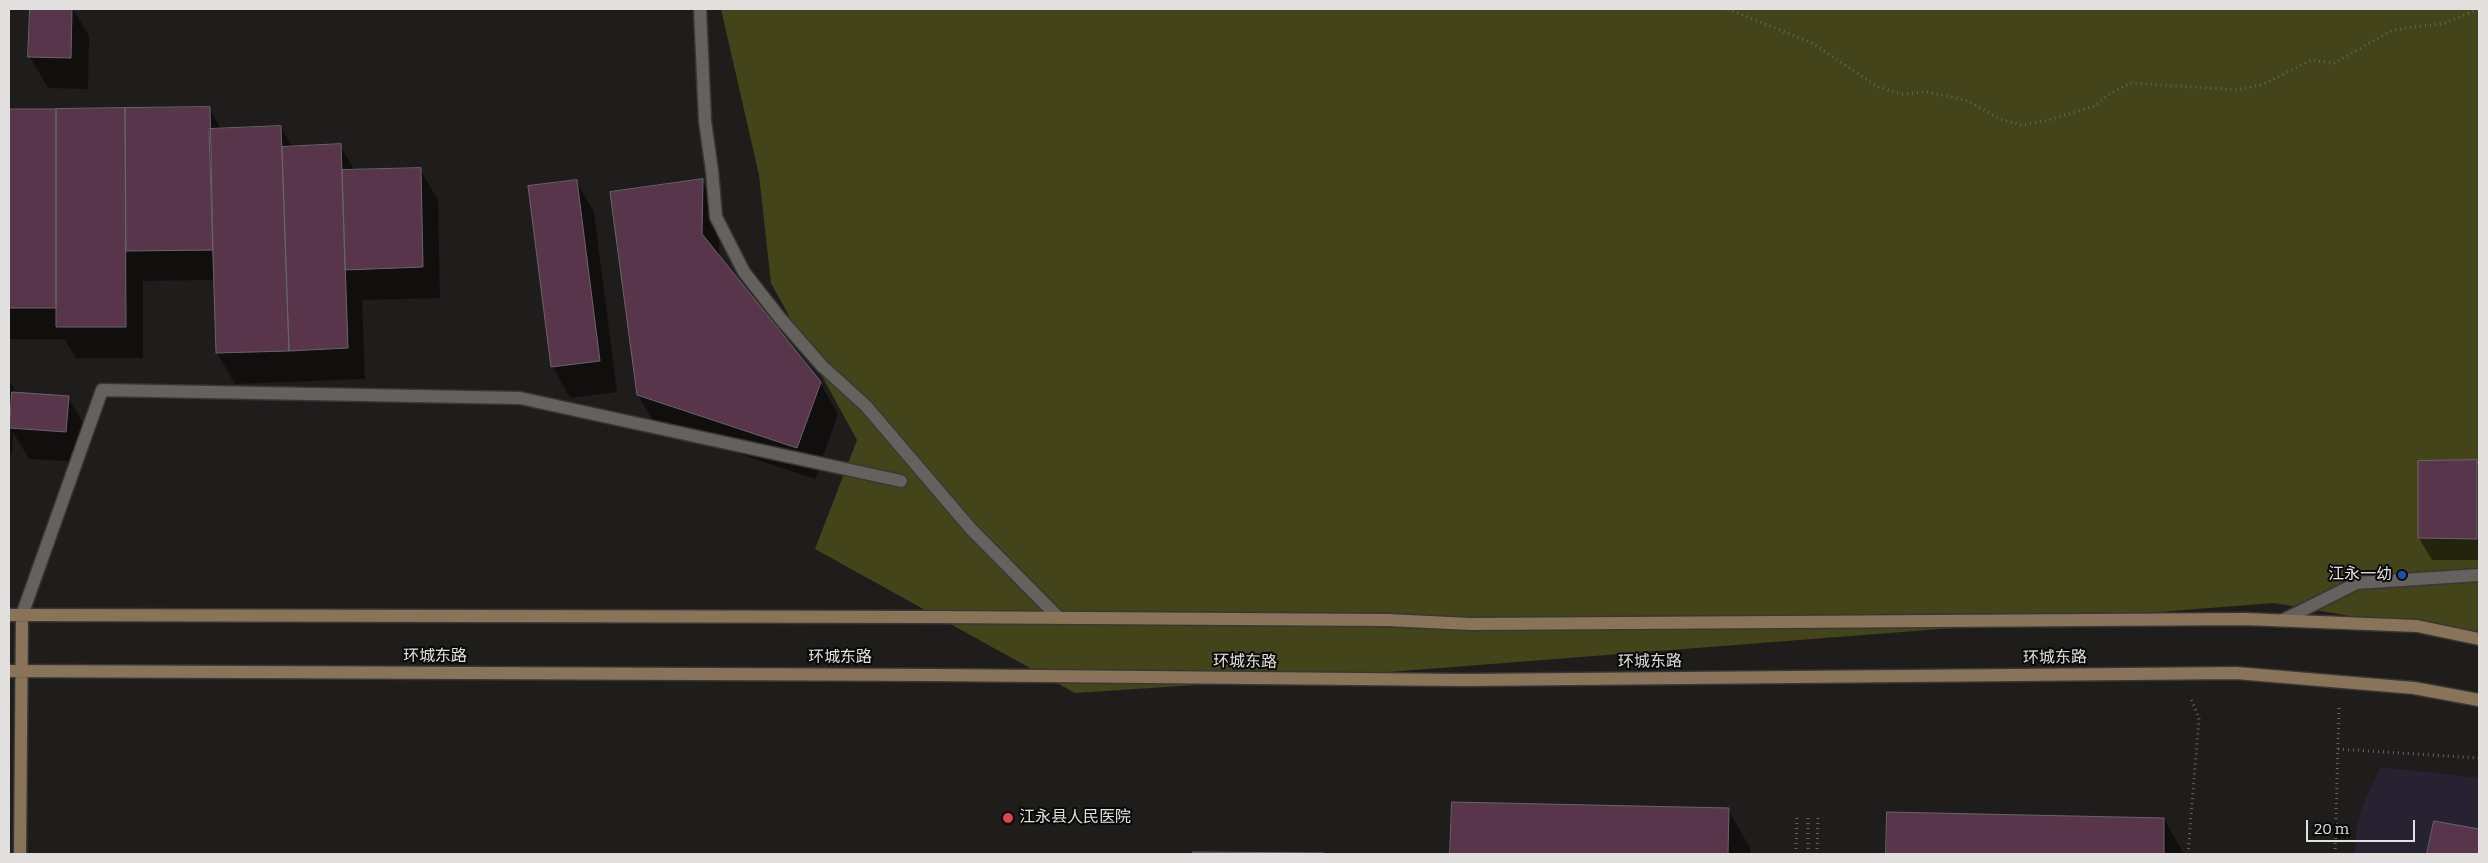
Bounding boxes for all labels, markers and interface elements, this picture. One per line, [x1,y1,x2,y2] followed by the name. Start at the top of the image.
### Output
[2328,565,2392,585] place label: 江永一幼
[2396,569,2408,581] marker: 江永一幼
[403,647,467,667] street label: 环城东路
[808,648,872,668] street label: 环城东路
[2023,648,2087,668] street label: 环城东路
[1213,652,1277,672] street label: 环城东路
[1618,652,1682,672] street label: 环城东路
[1019,808,1131,828] place label: 江永县人民医院
[2308,810,2417,842] scale bar
[1001,811,1015,825] marker: 江永县人民医院
[2314,820,2349,838] text: 20 m

